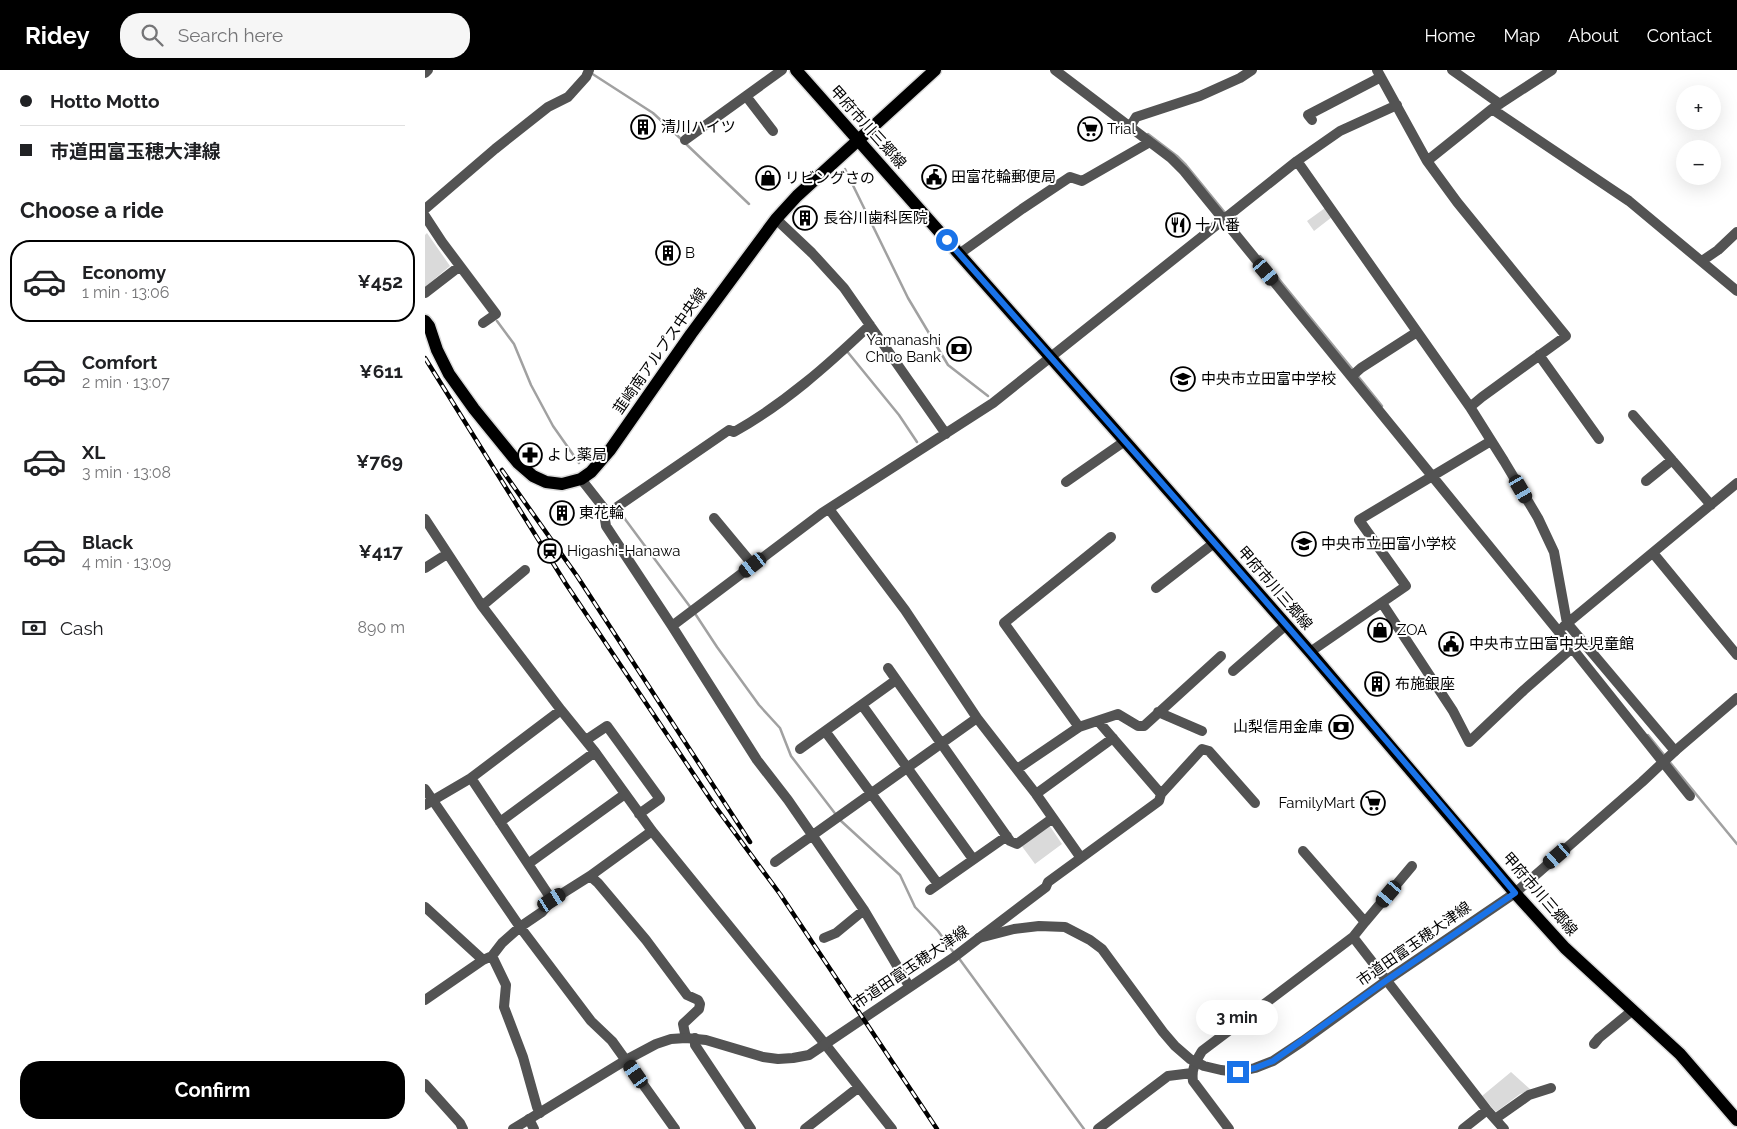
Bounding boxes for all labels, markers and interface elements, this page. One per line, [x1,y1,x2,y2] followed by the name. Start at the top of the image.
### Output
[120,13,470,58] search box
[25,21,90,50] text: Ridey
[138,21,166,49] icon: search
[178,24,283,46] text: Search here
[1424,25,1475,46] text: Home
[1503,25,1540,46] text: Map
[1568,25,1619,46] text: About
[1647,25,1712,46] text: Contact
[826,82,910,172] street label: 甲府市川三郷線
[1676,85,1721,185] map controls
[1676,85,1721,130] button: +
[50,90,159,112] text: Hotto Motto
[630,114,656,140] building icon: 清川ハイツ
[1077,116,1103,142] supermarket icon: Trial
[661,118,736,136] place label: 清川ハイツ
[1107,120,1137,138] place label: Trial
[50,140,221,162] text: 市道田富玉穂大津線
[1676,140,1721,185] button: −
[921,164,947,190] public building icon: 田富花輪郵便局
[755,165,781,191] shop icon: リビングさの
[951,168,1056,186] place label: 田富花輪郵便局
[785,169,875,187] place label: リビングさの
[20,197,164,223] text: Choose a ride
[792,205,818,231] building icon: 長谷川歯科医院
[823,209,928,227] place label: 長谷川歯科医院
[1165,212,1191,238] restaurant icon: 十八番
[1195,216,1240,234] place label: 十八番
[936,229,958,251] route start
[655,240,681,266] building icon: B
[685,244,695,262] place label: B
[1250,256,1281,288] car
[22,259,67,304] icon: car
[82,261,166,283] text: Economy
[357,270,403,292] text: ¥452
[82,283,169,302] text: 1 min · 13:06
[610,284,710,418] street label: 韮崎南アルプス中央線
[865,331,941,366] place label: Yamanashi Chuo Bank
[946,336,972,362] bank icon: Yamanashi Chuo Bank
[22,349,67,394] icon: car
[82,351,157,373] text: Comfort
[359,360,403,382] text: ¥611
[1170,366,1196,392] school or university icon: 中央市立田富中学校
[1201,370,1336,388] place label: 中央市立田富中学校
[82,373,170,392] text: 2 min · 13:07
[22,439,67,484] icon: car
[82,441,105,463] text: XL
[517,442,543,468] pharmacy icon: よし薬局
[547,446,607,464] place label: よし薬局
[356,450,403,472] text: ¥769
[82,463,171,482] text: 3 min · 13:08
[1507,472,1534,506] car
[549,500,575,526] building icon: 東花輪
[579,504,624,522] place label: 東花輪
[22,529,67,574] icon: car
[82,531,133,553] text: Black
[1291,531,1317,557] school or university icon: 中央市立田富小学校
[1321,535,1456,553] place label: 中央市立田富小学校
[537,538,563,564] station icon: Higashi-Hanawa
[359,540,403,562] text: ¥417
[567,542,680,560] place label: Higashi-Hanawa
[1234,542,1316,634] street label: 甲府市川三郷線
[736,550,769,580] car
[82,553,171,572] text: 4 min · 13:09
[20,614,48,642] icon: cash
[60,617,104,639] text: Cash
[1367,617,1393,643] shop icon: ZOA
[358,618,405,637] text: 890 m
[1397,621,1427,639] place label: ZOA
[1438,631,1464,657] public building icon: 中央市立田富中央児童館
[1469,635,1634,653] place label: 中央市立田富中央児童館
[1364,671,1390,697] building icon: 布施銀座
[1395,675,1455,693] place label: 布施銀座
[1328,714,1354,740] bank icon: 山梨信用金庫
[1233,718,1323,736] place label: 山梨信用金庫
[1360,790,1386,816] supermarket icon: FamilyMart
[1278,794,1355,812] place label: FamilyMart
[1540,840,1573,872] car
[1499,848,1581,940] street label: 甲府市川三郷線
[1373,878,1404,910] car
[535,886,568,914] car
[1354,898,1474,990] street label: 市道田富玉穂大津線
[850,922,972,1012] street label: 市道田富玉穂大津線
[1197,1000,1279,1034] callout: 3 min
[1216,1008,1258,1027] text: 3 min
[621,1057,650,1091] car
[20,1061,405,1119] button: Confirm
[1227,1061,1249,1083] route end

